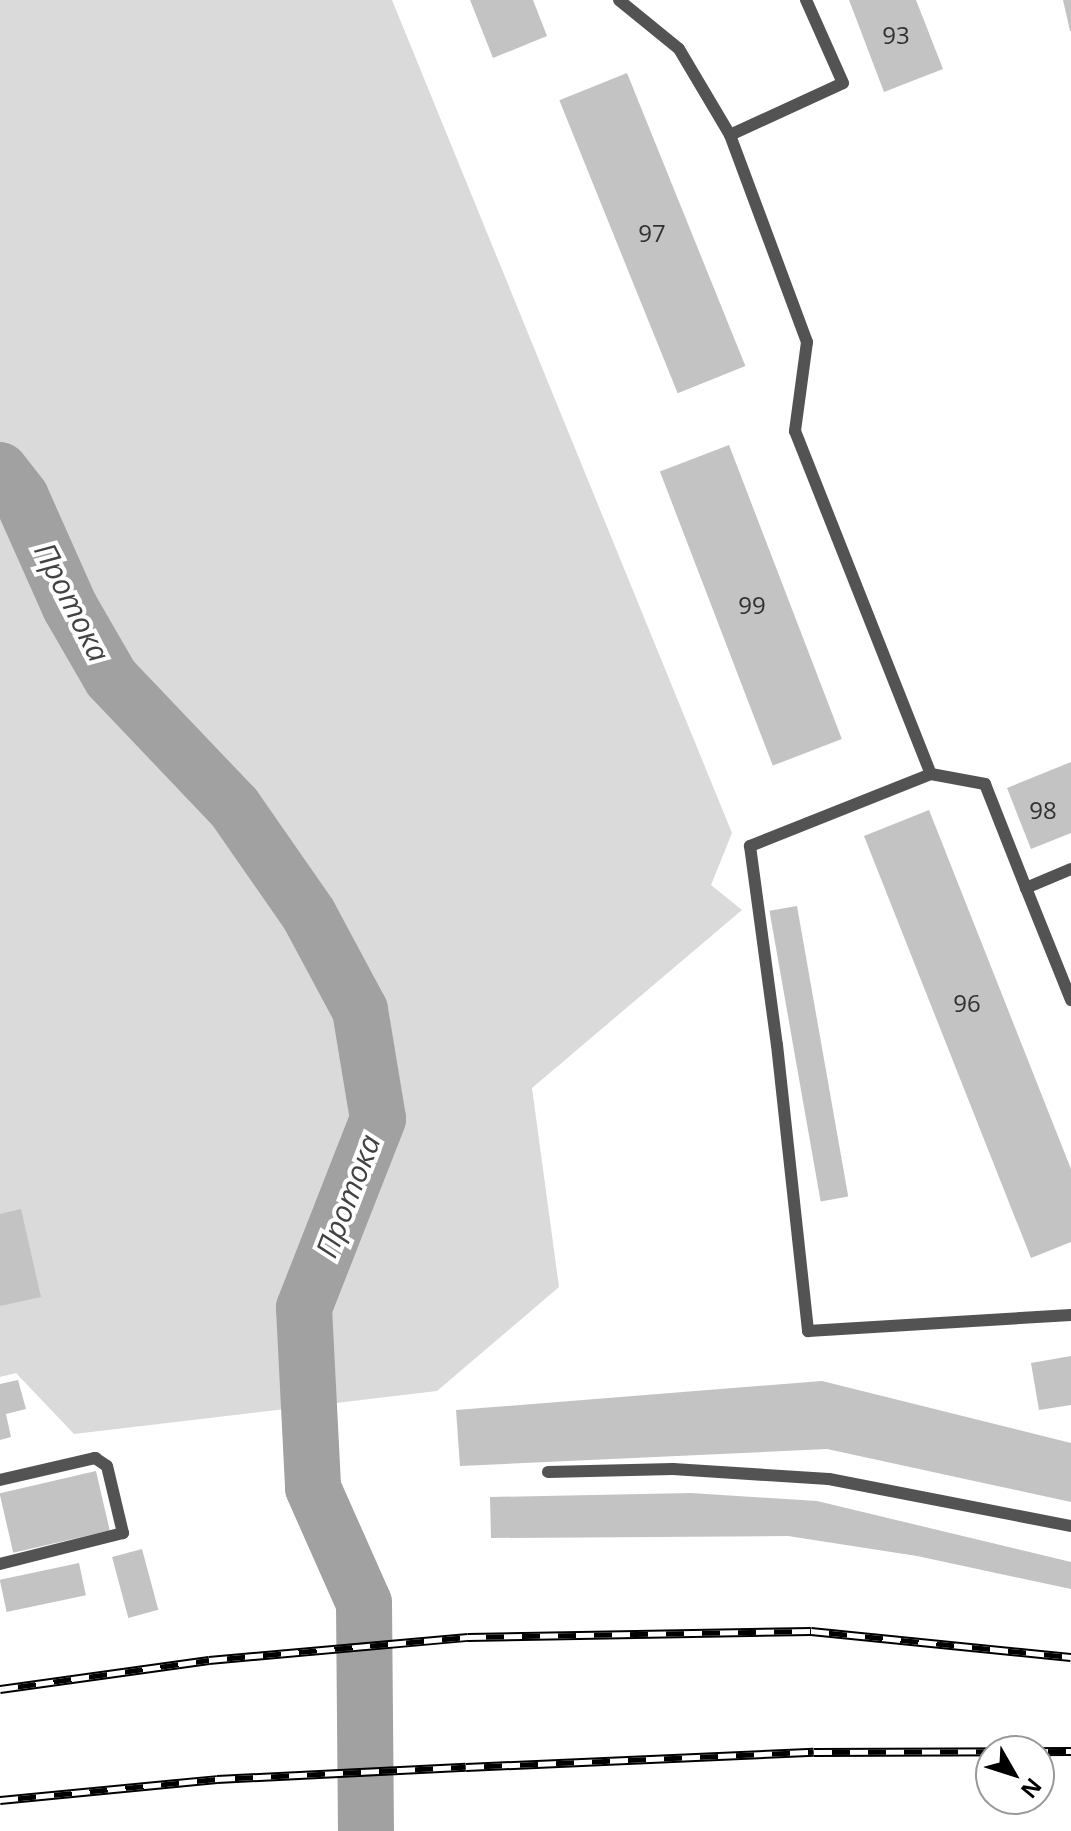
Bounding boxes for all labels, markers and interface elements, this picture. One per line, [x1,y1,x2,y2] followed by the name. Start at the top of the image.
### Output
[882,21,910,49] house number: 93
[638,219,666,247] house number: 97
[27,536,117,668] water label: Протока
[738,591,766,619] house number: 99
[1029,796,1057,824] house number: 98
[953,989,981,1017] house number: 96
[308,1129,388,1263] water label: Протока
[975,1735,1055,1815] north arrow
[1015,1772,1049,1805] text: N

